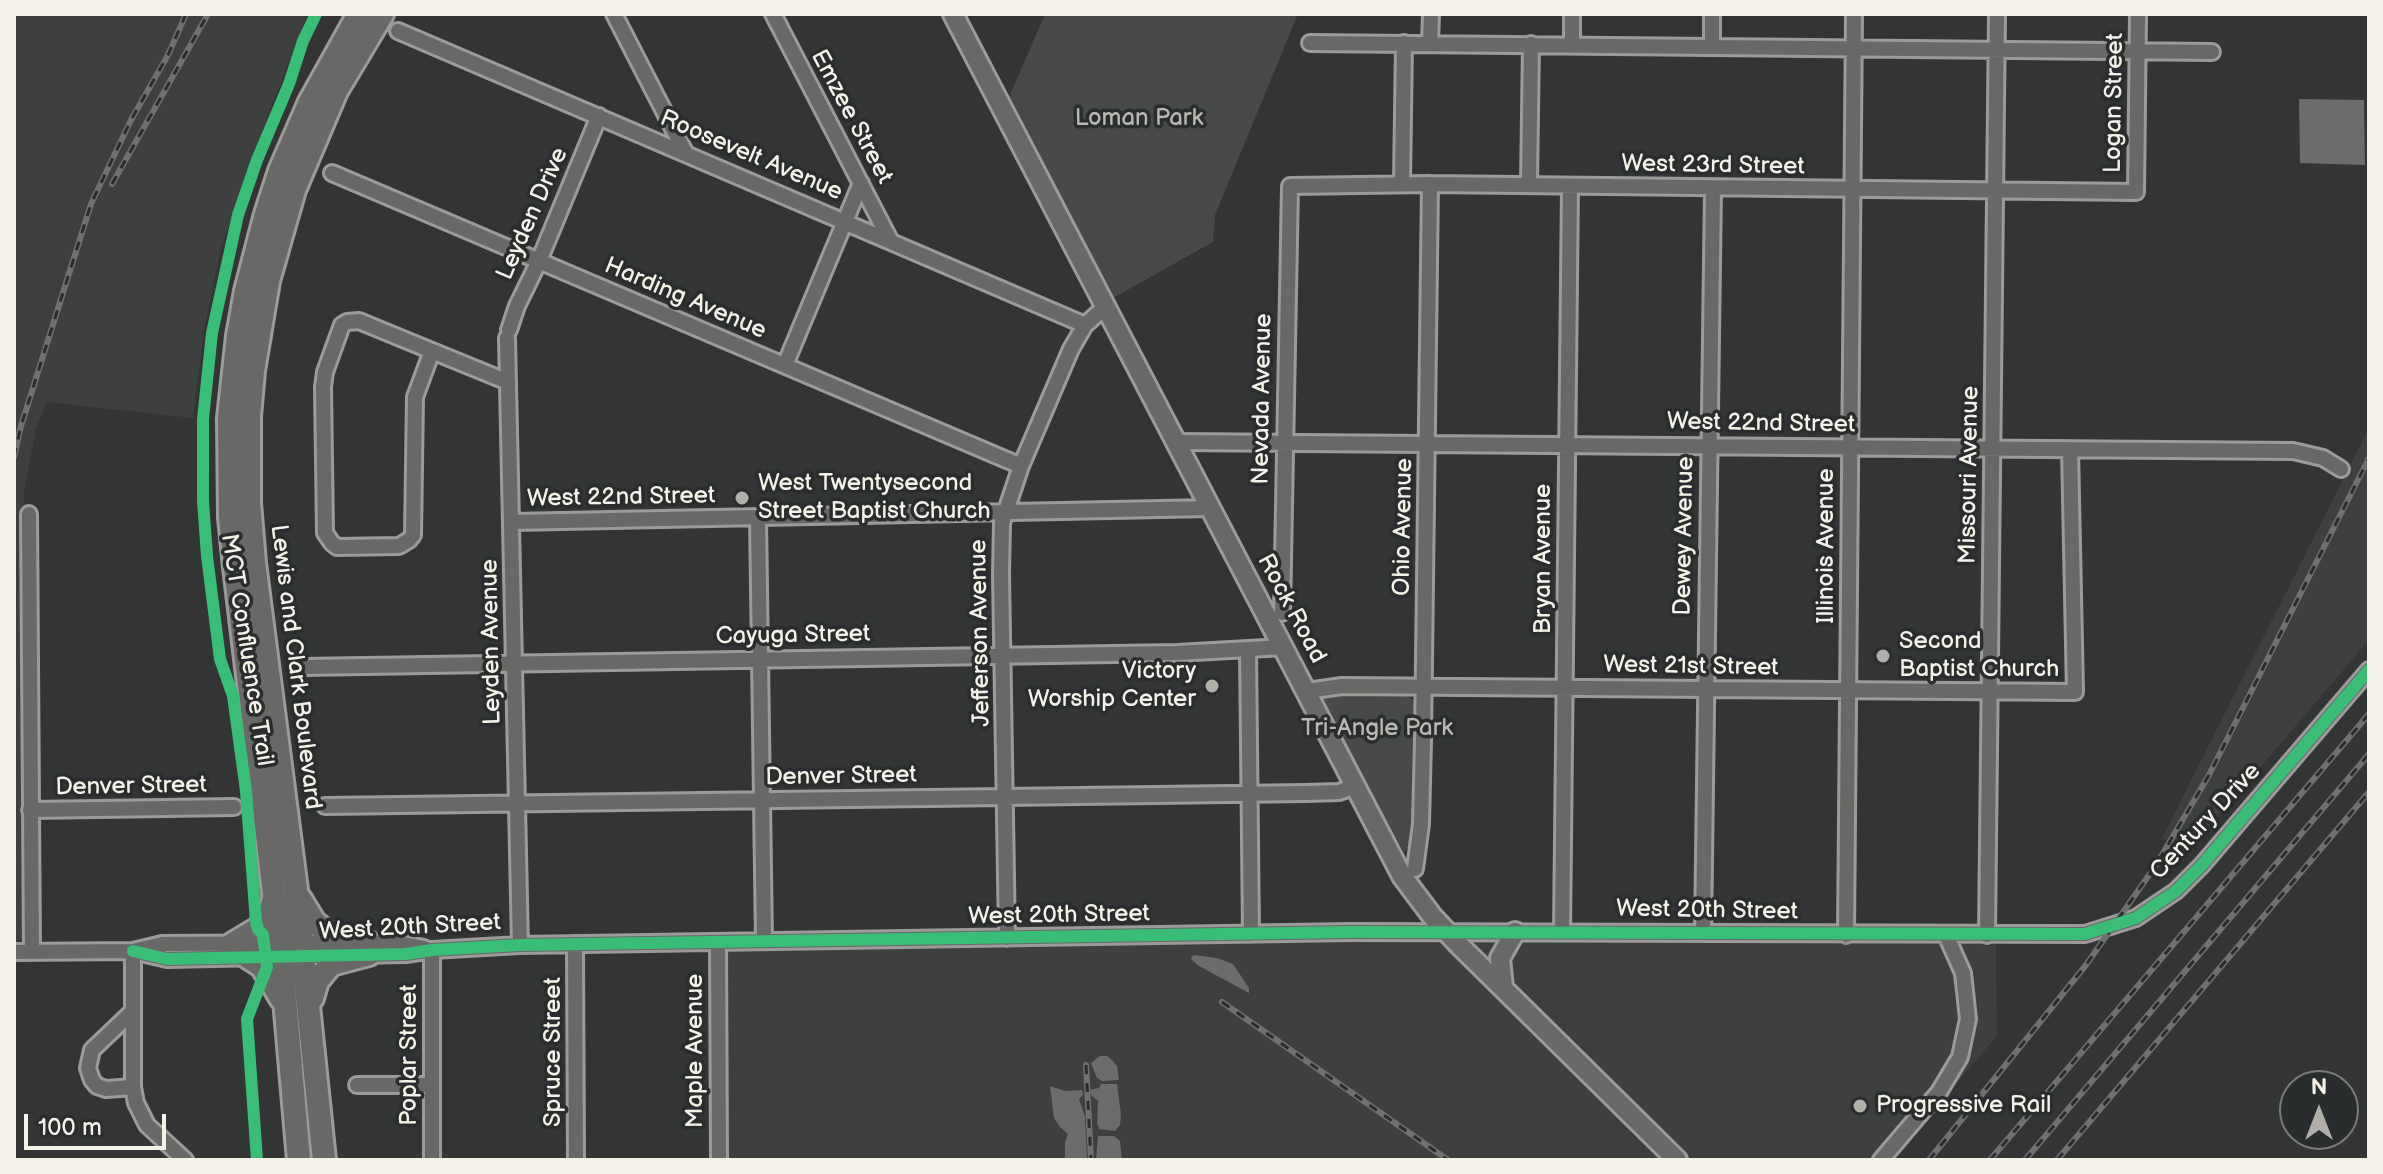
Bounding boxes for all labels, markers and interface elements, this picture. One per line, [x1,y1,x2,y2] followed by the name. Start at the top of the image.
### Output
[2099,33,2131,173] street label: Logan Street
[804,45,898,189] street label: Emzee Street
[655,105,847,207] street label: Roosevelt Avenue
[1075,105,1203,133] park label: Loman Park
[491,143,575,285] street label: Leyden Drive
[1621,150,1805,182] street label: West 23rd Street
[600,252,770,346] street label: Harding Avenue
[1247,313,1279,485] street label: Nevada Avenue
[1954,386,1986,564] street label: Missouri Avenue
[1667,408,1855,440] street label: West 22nd Street
[1669,456,1701,616] street label: Dewey Avenue
[1388,458,1420,596] street label: Ohio Avenue
[1813,468,1841,624] street label: Illinois Avenue
[758,470,991,526] place label: West Twentysecond Street Baptist Church
[527,482,715,514] street label: West 22nd Street
[1530,484,1558,634] street label: Bryan Avenue
[733,489,751,507] marker: West Twentysecond Street Baptist Church
[263,523,327,811] street label: Lewis and Clark Boulevard
[213,532,279,768] street label: MCT Confluence Trail
[965,539,997,727] street label: Jefferson Avenue
[1250,549,1332,669] street label: Rock Road
[476,559,508,725] street label: Leyden Avenue
[715,620,871,652] street label: Cayuga Street
[1899,628,2059,684] place label: Second Baptist Church
[1874,647,1892,665] marker: Second Baptist Church
[1603,651,1779,683] street label: West 21st Street
[1028,658,1196,714] place label: Victory Worship Center
[1203,677,1221,695] marker: Victory Worship Center
[1301,715,1453,743] park label: Tri-Angle Park
[2145,758,2267,886] street label: Century Drive
[765,761,917,793] street label: Denver Street
[55,771,207,803] street label: Denver Street
[1616,895,1798,927] street label: West 20th Street
[968,900,1150,932] street label: West 20th Street
[318,909,502,947] street label: West 20th Street
[682,974,710,1128] street label: Maple Avenue
[540,977,568,1127] street label: Spruce Street
[396,984,424,1126] street label: Poplar Street
[2279,1070,2359,1150] north arrow
[2311,1074,2327,1101] text: N
[1876,1092,2051,1120] place label: Progressive Rail
[1851,1097,1869,1115] marker: Progressive Rail
[28,1098,170,1148] scale bar
[38,1113,102,1142] text: 100 m

